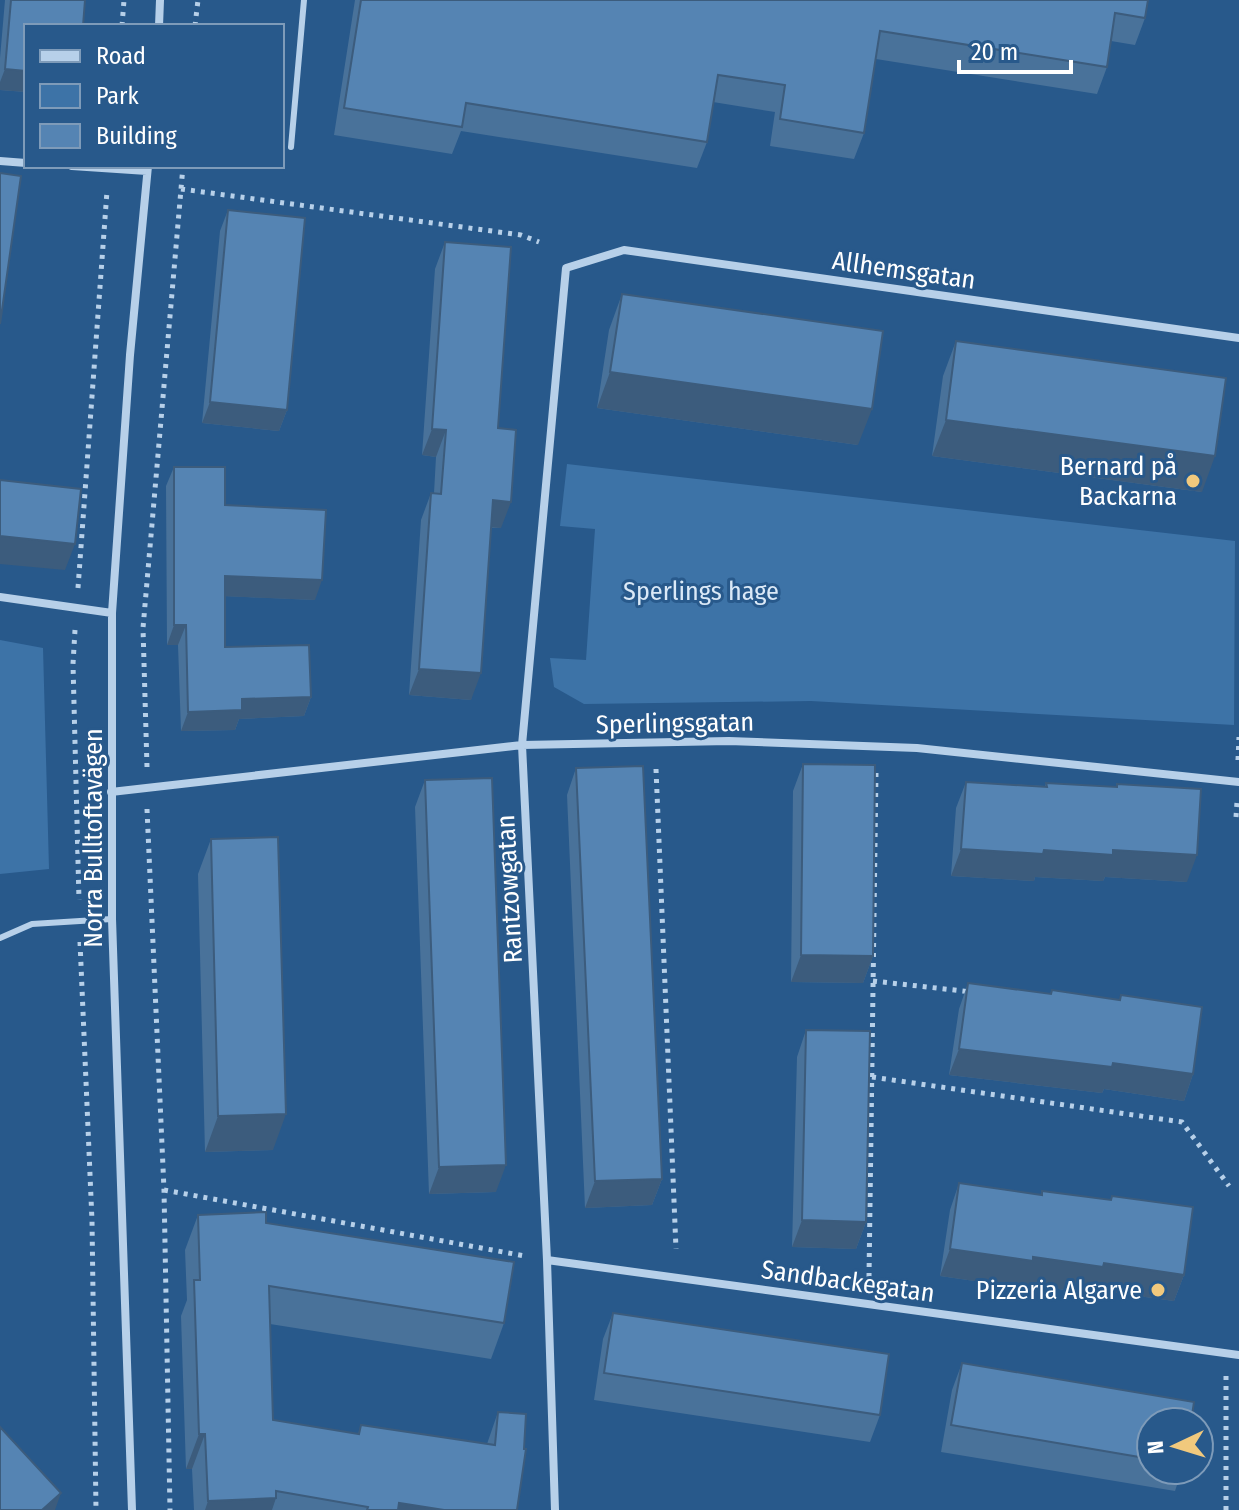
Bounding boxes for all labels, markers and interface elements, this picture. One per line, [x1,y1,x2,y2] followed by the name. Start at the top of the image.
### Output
[24,24,284,168] legend
[959,24,1071,74] scale bar
[971,38,1018,66] text: 20 m
[96,42,146,70] text: Road
[96,82,139,110] text: Park
[96,122,178,150] text: Building
[830,245,978,296] street label: Allhemsgatan
[1060,451,1177,512] place label: Bernard på Backarna
[1184,472,1202,490] marker: Bernard på Backarna
[623,576,779,607] park label: Sperlings hage
[596,707,754,740] street label: Sperlingsgatan
[78,728,109,948] street label: Norra Bulltoftavägen
[490,814,529,964] street label: Rantzowgatan
[759,1254,937,1309] street label: Sandbackegatan
[976,1275,1142,1306] place label: Pizzeria Algarve
[1149,1281,1167,1299] marker: Pizzeria Algarve
[1135,1406,1215,1486] north arrow
[1142,1440,1169,1455] text: N

